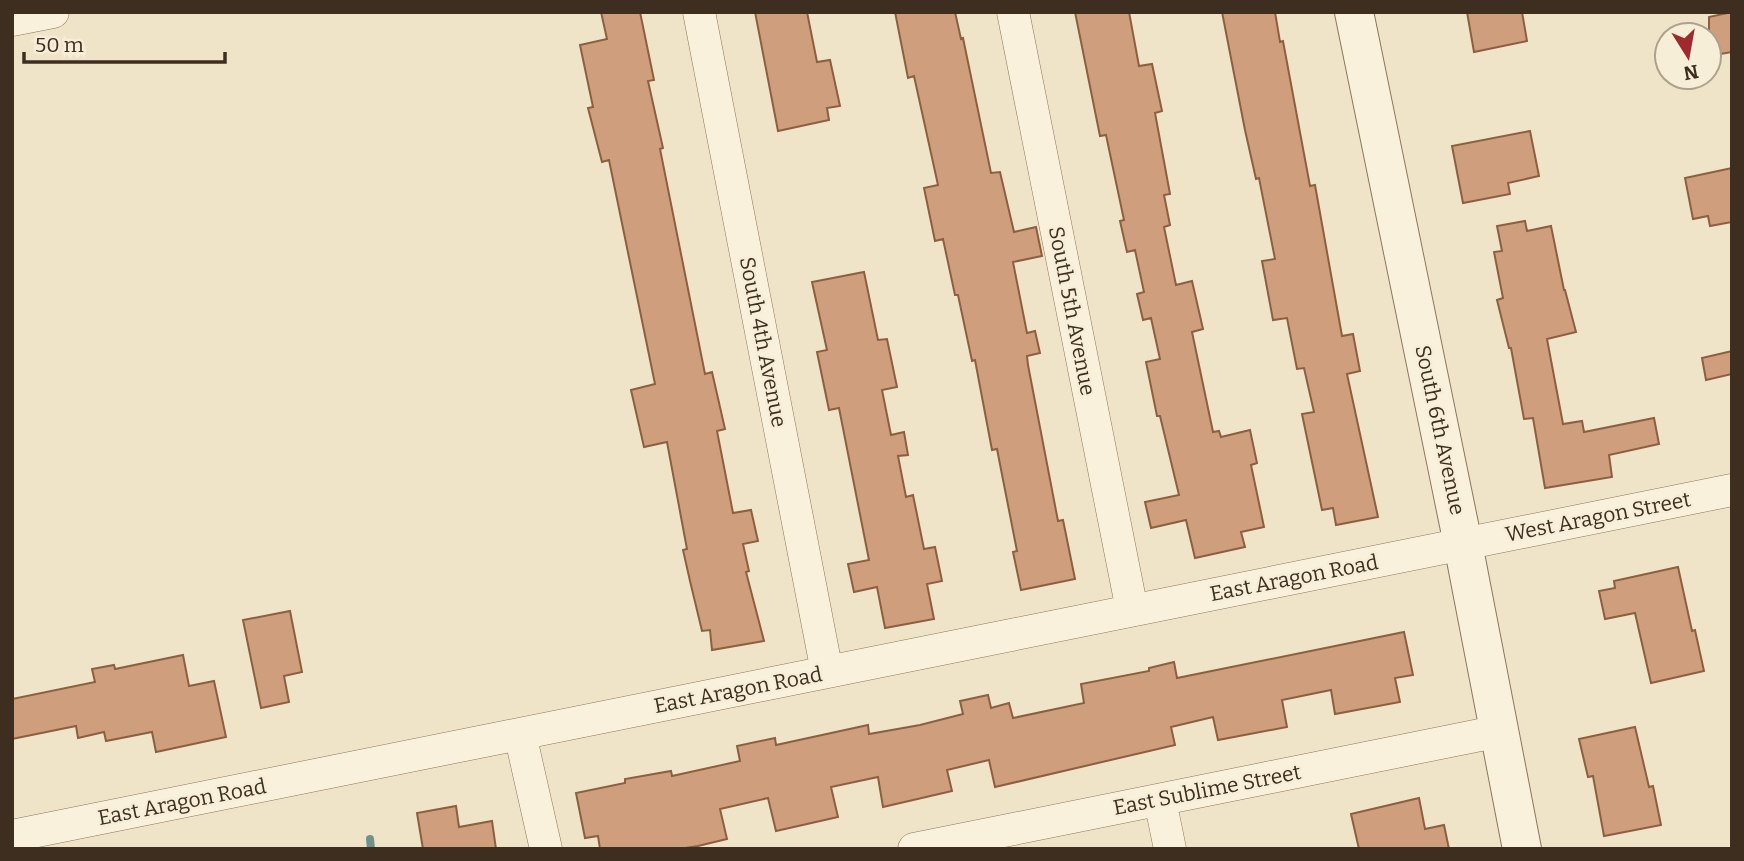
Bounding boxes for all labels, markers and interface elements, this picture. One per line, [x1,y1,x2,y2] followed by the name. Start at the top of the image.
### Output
[24,21,226,65] scale bar
[1653,21,1723,91] north arrow
[35,32,84,58] text: 50 m
[1681,60,1701,85] text: N
[1043,224,1101,398] street label: South 5th Avenue
[734,255,792,429] street label: South 4th Avenue
[1409,343,1471,517] street label: South 6th Avenue
[1503,486,1693,548] street label: West Aragon Street
[1208,549,1380,607] street label: East Aragon Road
[652,661,824,719] street label: East Aragon Road
[1111,759,1303,821] street label: East Sublime Street
[96,773,268,831] street label: East Aragon Road

